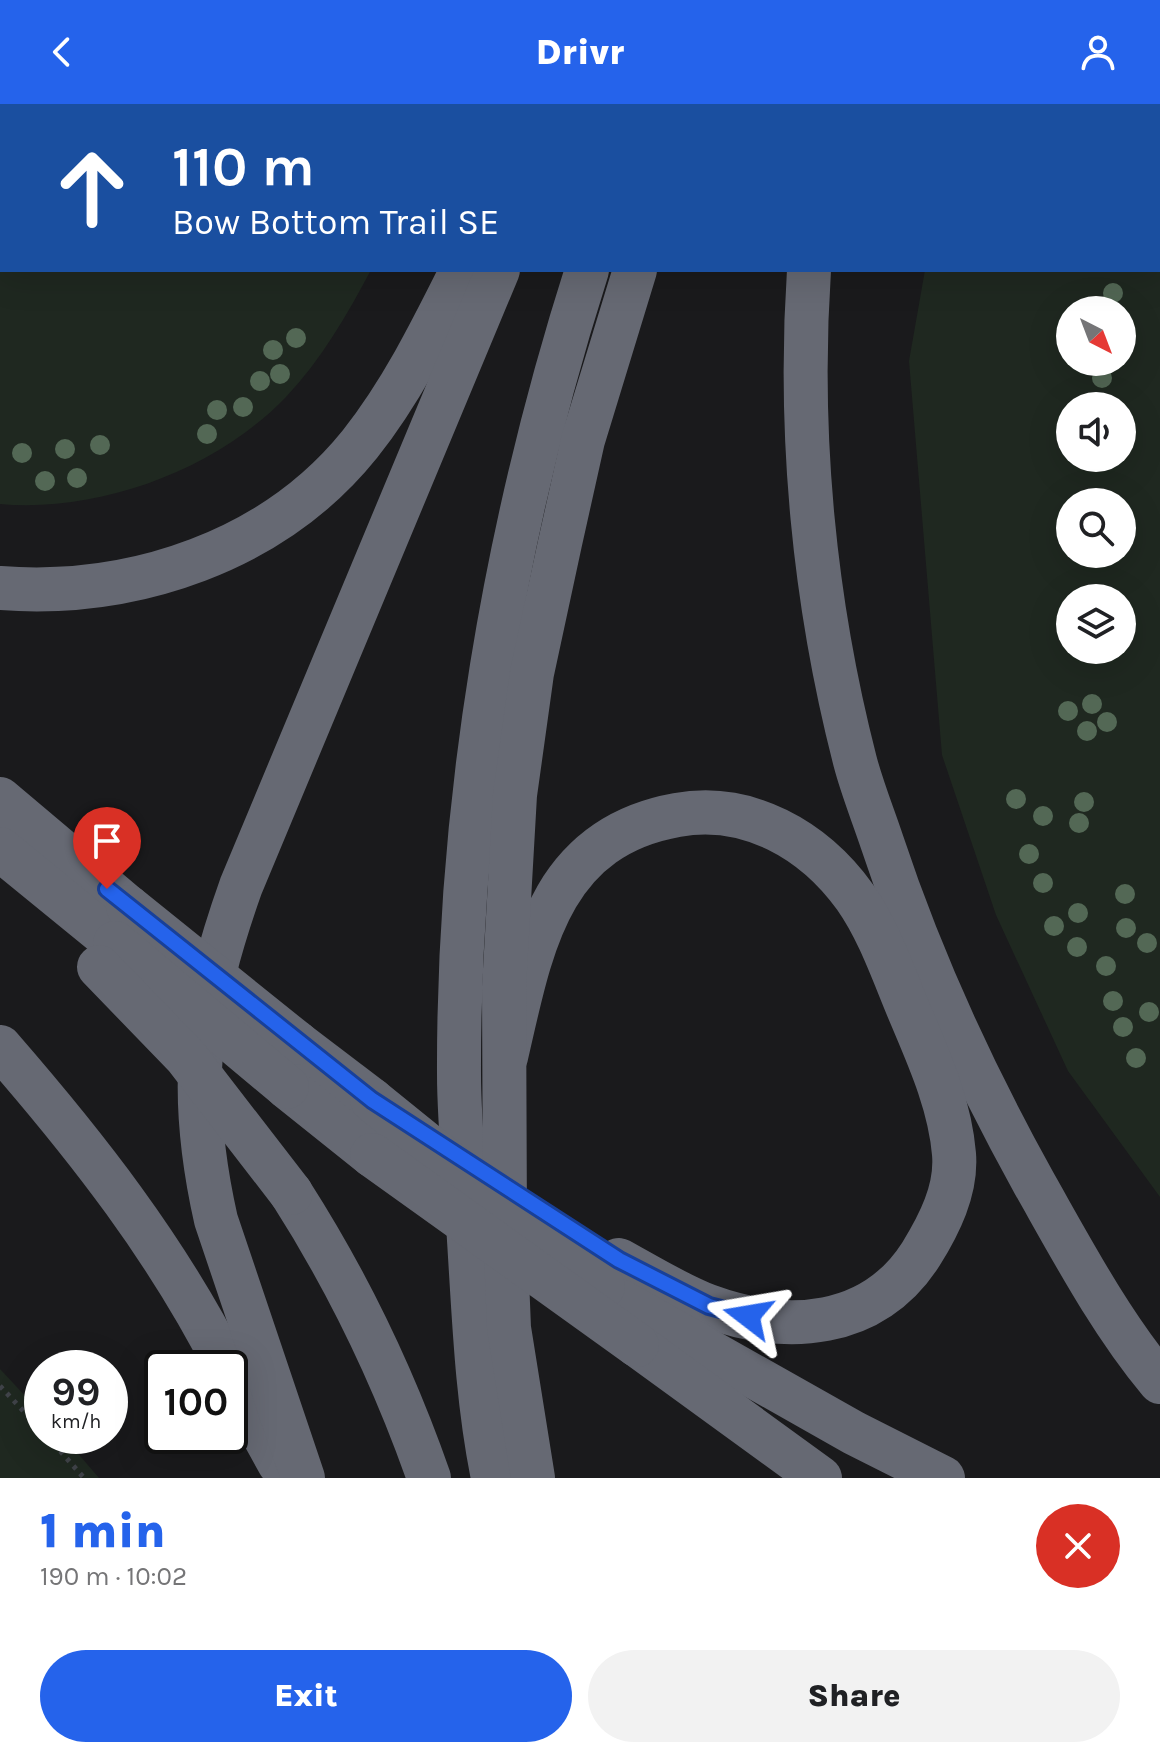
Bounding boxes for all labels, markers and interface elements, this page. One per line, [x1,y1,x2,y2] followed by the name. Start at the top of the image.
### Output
[40,30,84,74] icon: back
[1076,30,1120,74] icon: person
[536,31,624,73] text: Drivr
[172,134,315,199] text: 110 m
[40,136,144,240] icon: ahead
[172,201,499,243] text: Bow Bottom Trail SE
[1056,296,1136,376] north arrow
[1056,296,1136,664] map controls
[1056,392,1136,472] button: sound
[1056,488,1136,568] button: search
[1056,584,1136,664] button: layers
[73,807,141,889] pin
[85,819,129,863] icon: arrive
[706,1274,790,1358] position arrow
[144,1350,248,1454] speed limit sign: 100
[52,1368,100,1415] text: 99
[51,1410,101,1433] text: km/h
[40,1503,166,1559] text: 1 min
[1036,1504,1120,1588] button: close
[40,1561,187,1592] text: 190 m · 10:02
[40,1650,572,1742] button: Exit
[588,1650,1120,1742] button: Share

